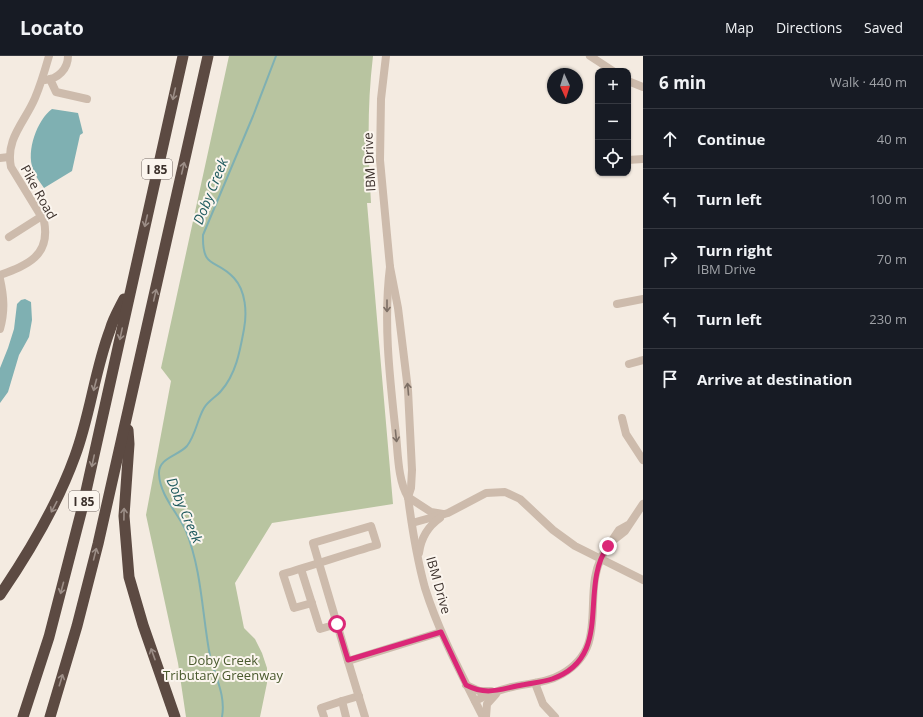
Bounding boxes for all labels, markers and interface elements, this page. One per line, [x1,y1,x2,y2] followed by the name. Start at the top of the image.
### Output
[20,15,84,41] text: Locato
[725,18,754,37] text: Map
[776,18,842,37] text: Directions
[864,18,903,37] text: Saved
[547,68,583,104] north arrow
[595,68,631,176] map controls
[595,68,631,104] button: +
[659,71,706,94] text: 6 min
[830,73,907,91] text: Walk · 440 m
[170,87,178,100] one-way arrow
[595,104,631,140] button: −
[659,128,681,150] icon: ahead
[697,129,765,149] text: Continue
[877,130,907,148] text: 40 m
[358,132,380,192] street label: IBM Drive
[595,140,631,176] button: locate
[188,154,232,227] water label: Doby Creek
[142,159,172,179] road number: I 85
[17,162,61,222] street label: Pike Road
[180,162,188,175] one-way arrow
[659,188,681,210] icon: left
[697,189,762,209] text: Turn left
[869,190,907,208] text: 100 m
[142,214,149,227] one-way arrow
[697,240,772,260] text: Turn right
[659,248,681,270] icon: right
[877,250,907,268] text: 70 m
[697,260,756,278] text: IBM Drive
[151,289,159,302] one-way arrow
[383,299,391,312] one-way arrow
[659,308,681,330] icon: left
[697,309,762,329] text: Turn left
[869,310,907,328] text: 230 m
[116,328,124,341] one-way arrow
[659,368,681,390] icon: arrive
[697,369,852,389] text: Arrive at destination
[91,378,98,391] one-way arrow
[404,383,411,396] one-way arrow
[392,429,400,442] one-way arrow
[88,454,96,467] one-way arrow
[163,474,208,547] water label: Doby Creek
[69,491,99,511] road number: I 85
[49,501,57,513] one-way arrow
[120,508,128,521] one-way arrow
[599,537,617,555] route end
[92,548,100,561] one-way arrow
[422,554,456,616] street label: IBM Drive
[58,581,65,594] one-way arrow
[328,615,346,633] route start
[149,647,156,660] one-way arrow
[163,651,283,684] park label: Doby Creek Tributary Greenway
[58,673,65,686] one-way arrow

